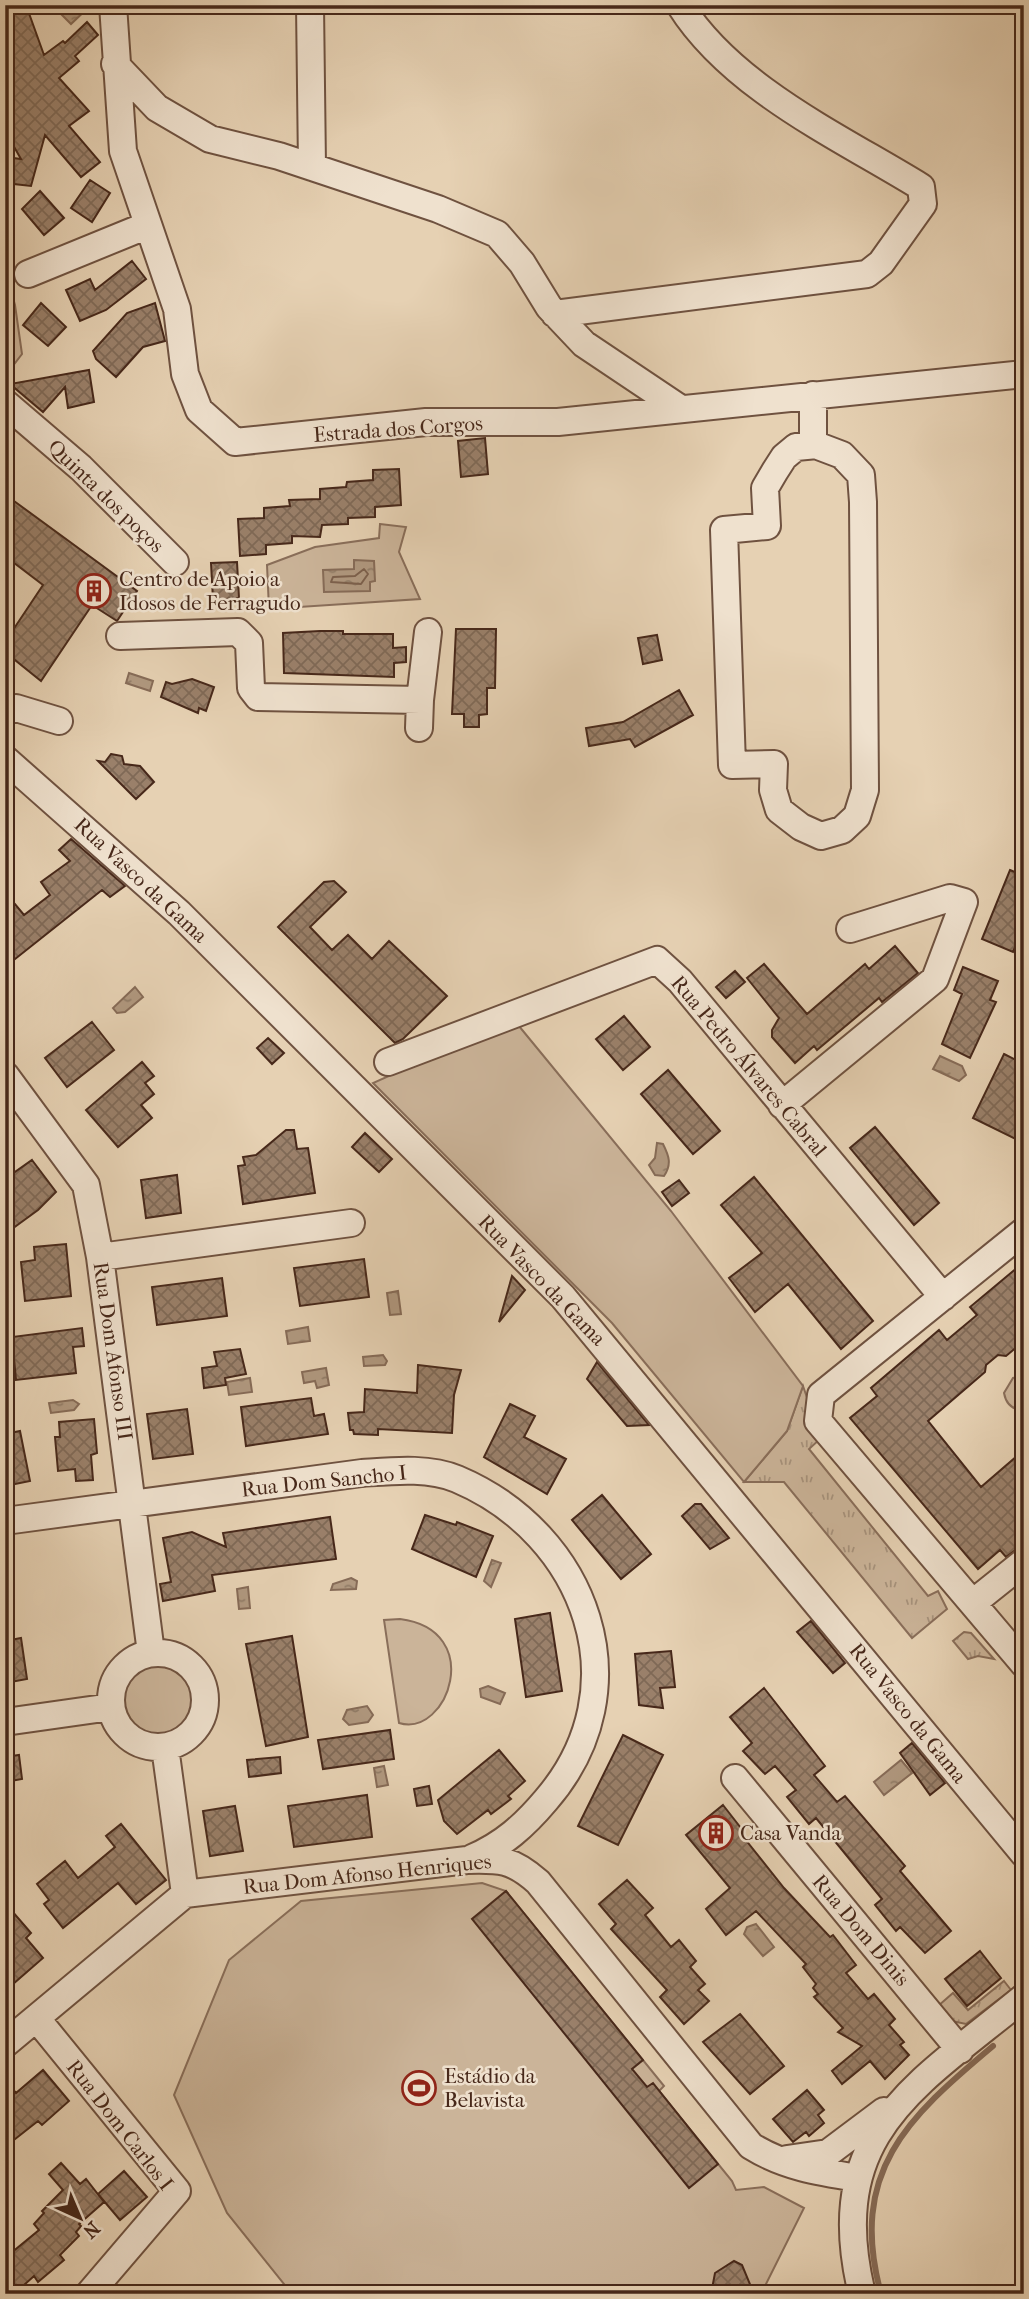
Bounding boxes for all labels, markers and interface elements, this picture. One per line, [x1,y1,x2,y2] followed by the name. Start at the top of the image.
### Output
[312,411,484,447] street label: Estrada dos Corgos
[43,435,169,558] street label: Quinta dos poços
[119,567,301,615] place label: Centro de Apoio a Idosos de Ferragudo
[75,572,113,610] building icon: Centro de Apoio a Idosos de Ferragudo
[70,812,213,948] street label: Rua Vasco da Gama
[666,971,832,1161] street label: Rua Pedro Álvares Cabral
[473,1210,611,1351] street label: Rua Vasco da Gama
[89,1260,137,1442] street label: Rua Dom Afonso III
[240,1460,408,1502] street label: Rua Dom Sancho I
[844,1638,972,1788] street label: Rua Vasco da Gama
[697,1814,735,1852] building icon: Casa Vanda
[740,1821,841,1845] place label: Casa Vanda
[241,1849,493,1899] street label: Rua Dom Afonso Henriques
[807,1869,915,1991] street label: Rua Dom Dinis
[62,2055,178,2195] street label: Rua Dom Carlos I
[444,2064,536,2112] place label: Estádio da Belavista
[400,2069,438,2107] sports icon: Estádio da Belavista
[46,2184,116,2254] north arrow
[78,2217,104,2243] text: N

